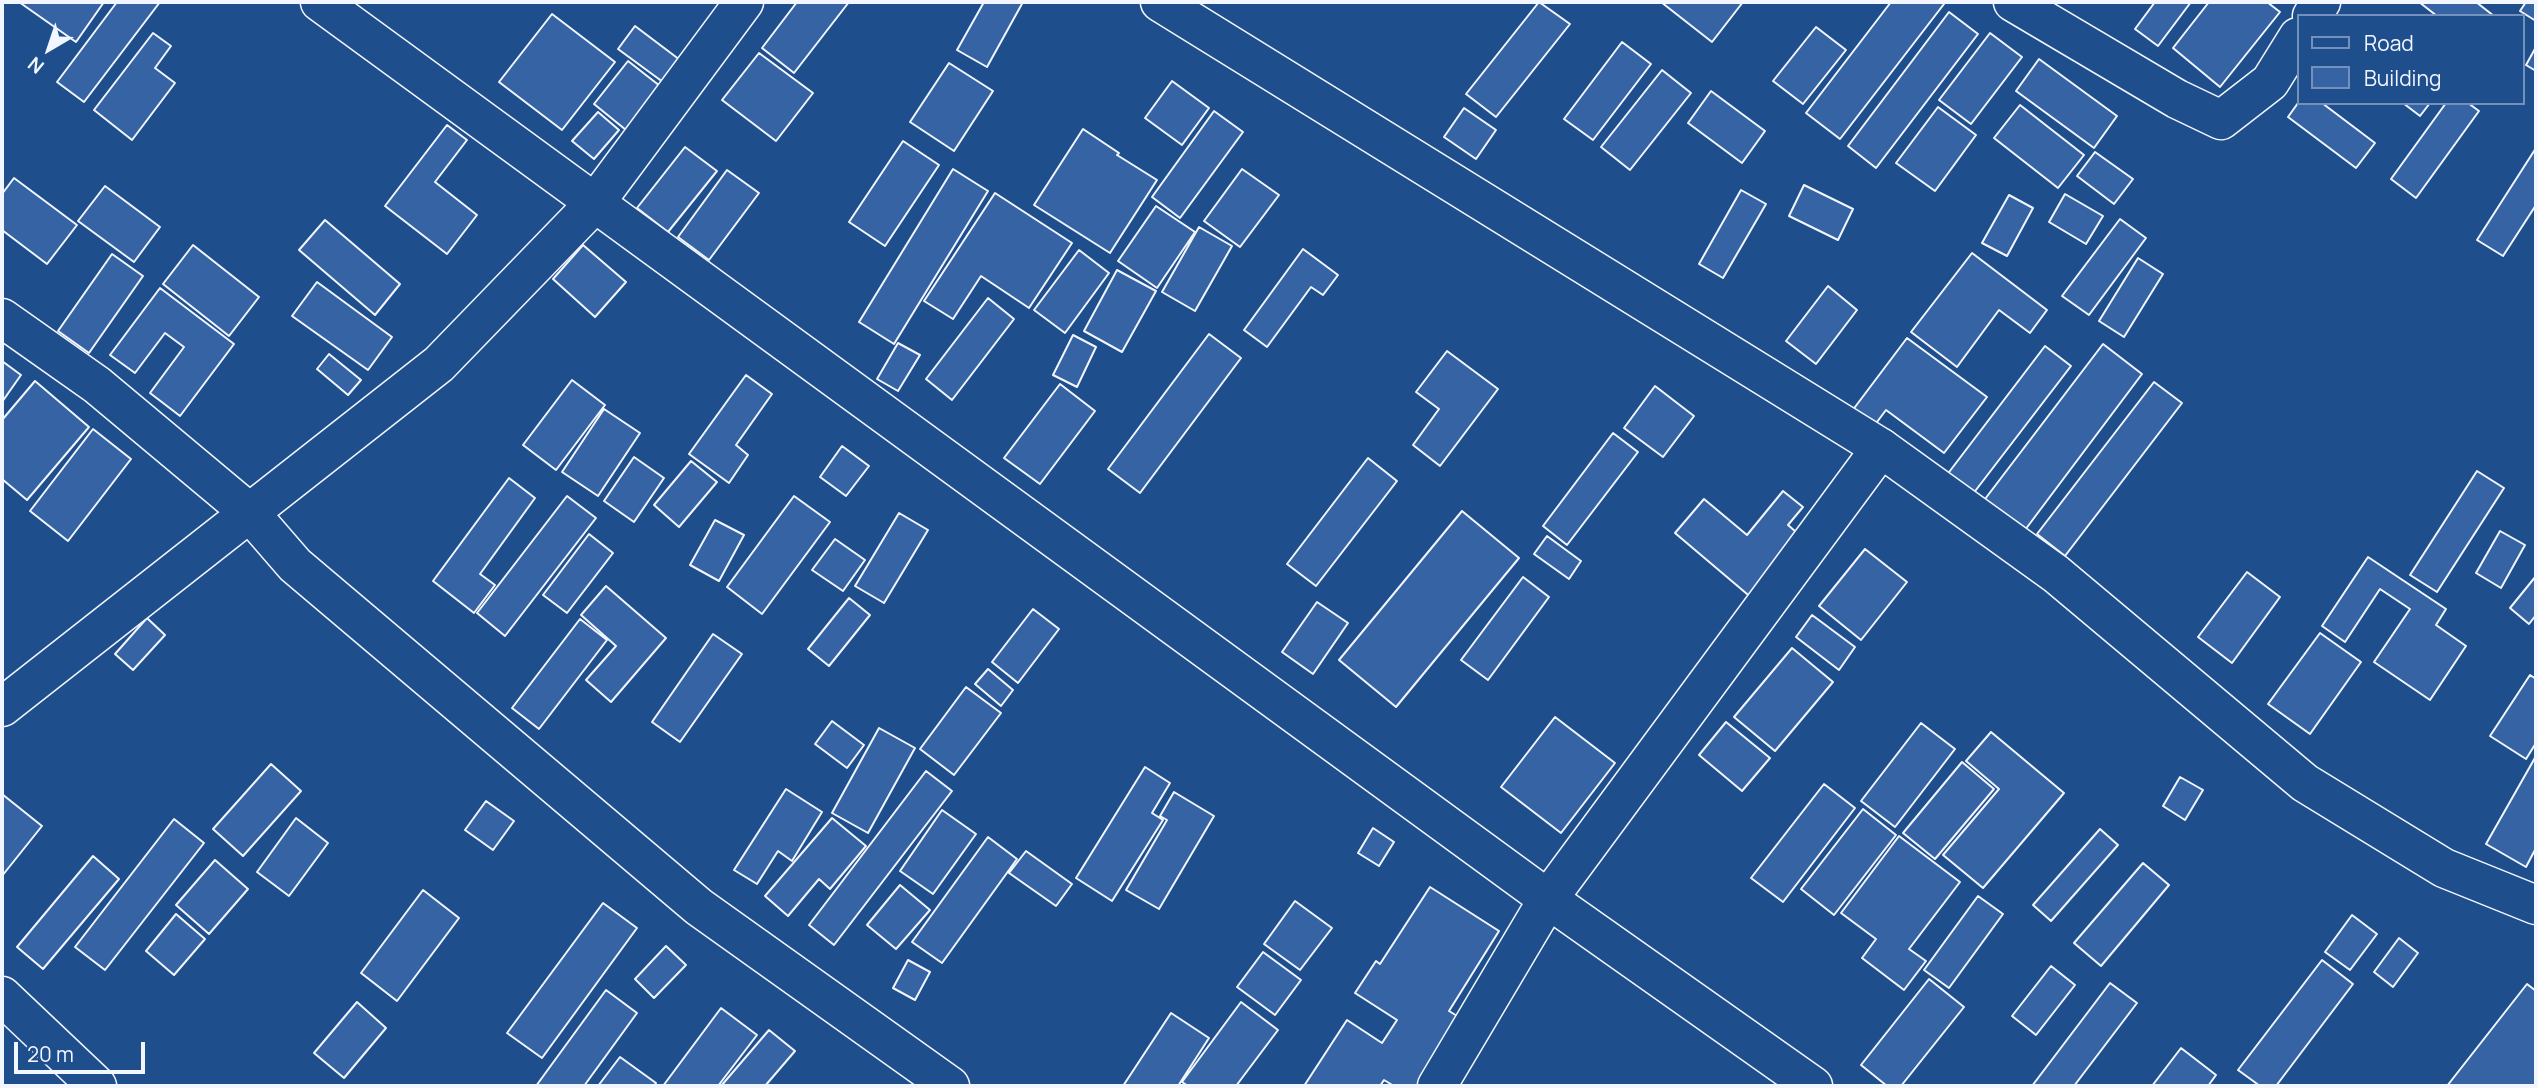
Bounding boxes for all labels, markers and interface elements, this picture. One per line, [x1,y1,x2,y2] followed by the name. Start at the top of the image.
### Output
[14,14,84,84] north arrow
[2296,14,2524,105] legend
[2364,29,2414,57] text: Road
[22,51,49,80] text: N
[2364,64,2441,92] text: Building
[18,1028,149,1072] scale bar
[27,1040,74,1068] text: 20 m

